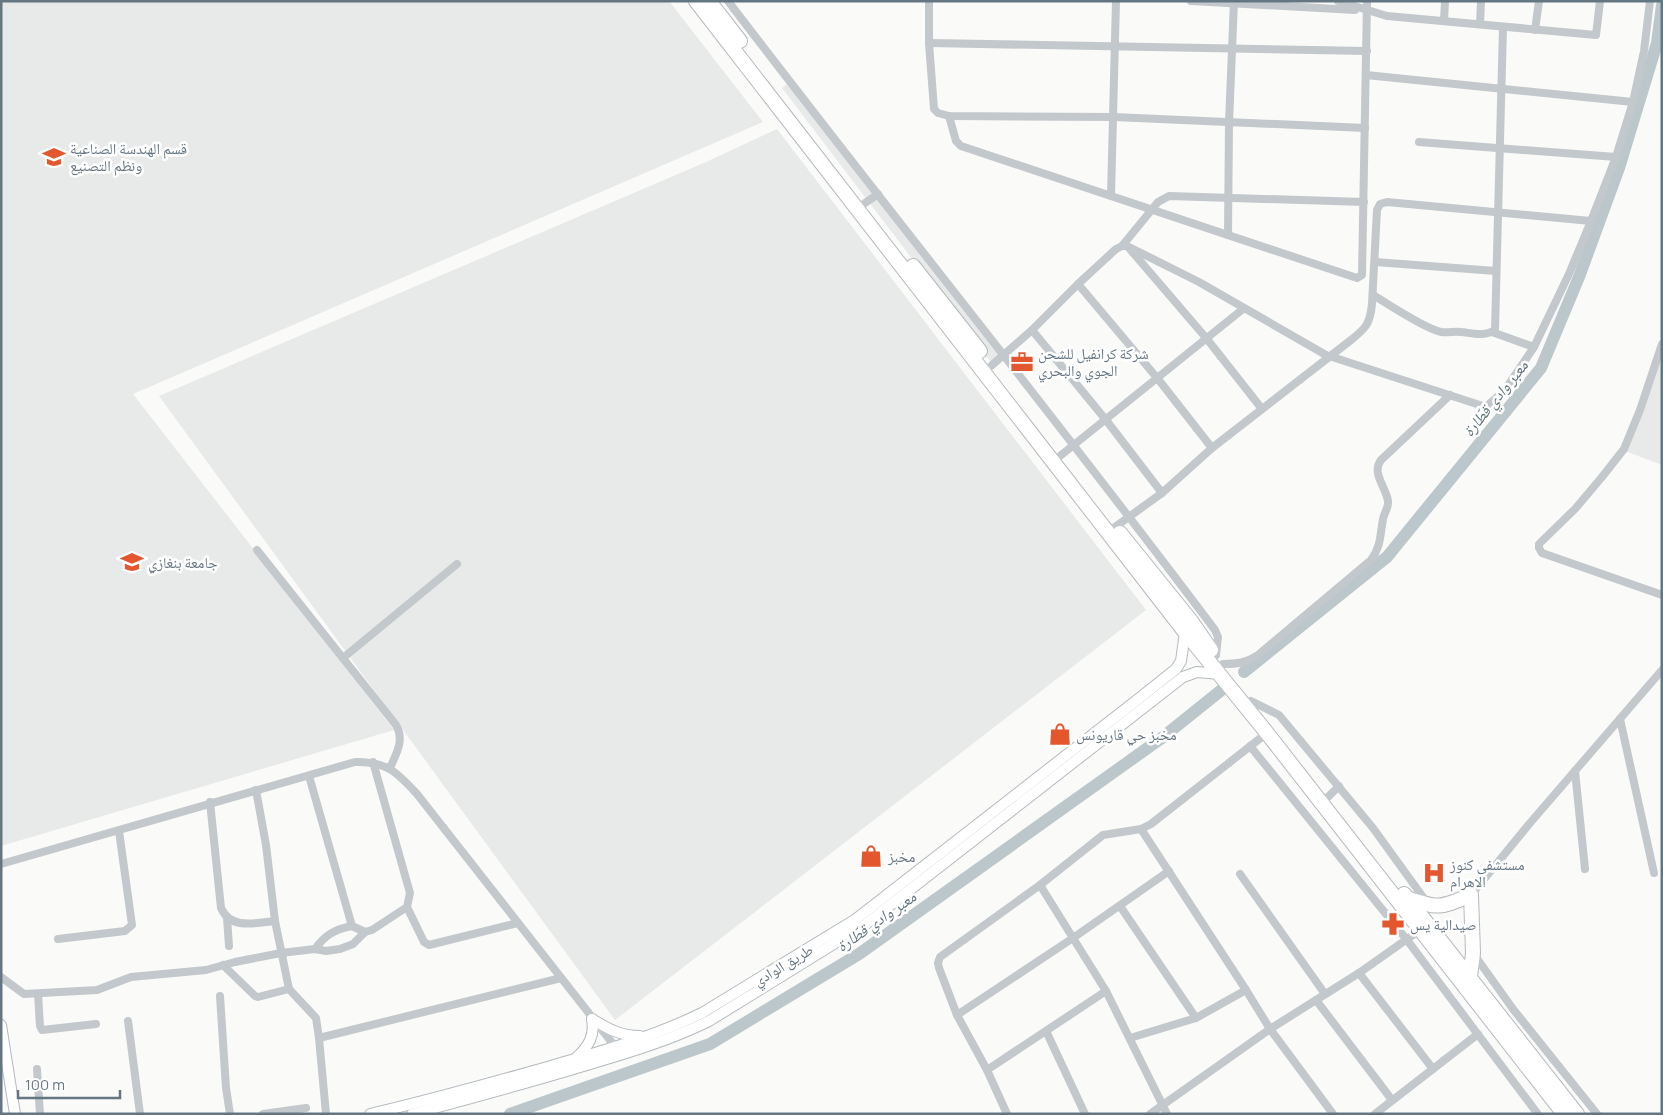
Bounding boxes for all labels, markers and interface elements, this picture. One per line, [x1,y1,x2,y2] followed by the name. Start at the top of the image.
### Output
[70,138,187,176] place label: قسم الهندسة الصناعية ونظم التصنيع
[41,144,67,170] school or university icon: قسم الهندسة الصناعية ونظم التصنيع
[1038,343,1149,382] place label: شركة كرانفيل للشحن الجوي والبحري
[1009,349,1035,375] office icon: شركة كرانفيل للشحن الجوي والبحري
[1457,354,1535,442] water label: معبر وادي قطّارة
[119,549,145,575] school or university icon: جامعة بنغازي
[148,552,218,574] place label: جامعة بنغازي
[1047,721,1073,747] shop icon: مخبز حي قاريونس
[1076,724,1177,746] place label: مخبز حي قاريونس
[858,843,884,869] shop icon: مخبز
[887,846,915,867] place label: مخبز
[1449,854,1525,892] place label: مستشفى كنوز الاهرام
[1421,860,1447,886] hospital icon: مستشفى كنوز الاهرام
[832,885,922,958] water label: معبر وادي قطّارة
[1380,911,1406,937] pharmacy icon: صيدالية يس
[1410,914,1477,935] place label: صيدالية يس
[749,939,818,993] street label: طريق الوادي
[18,1068,120,1100] scale bar
[25,1074,65,1095] text: 100 m

